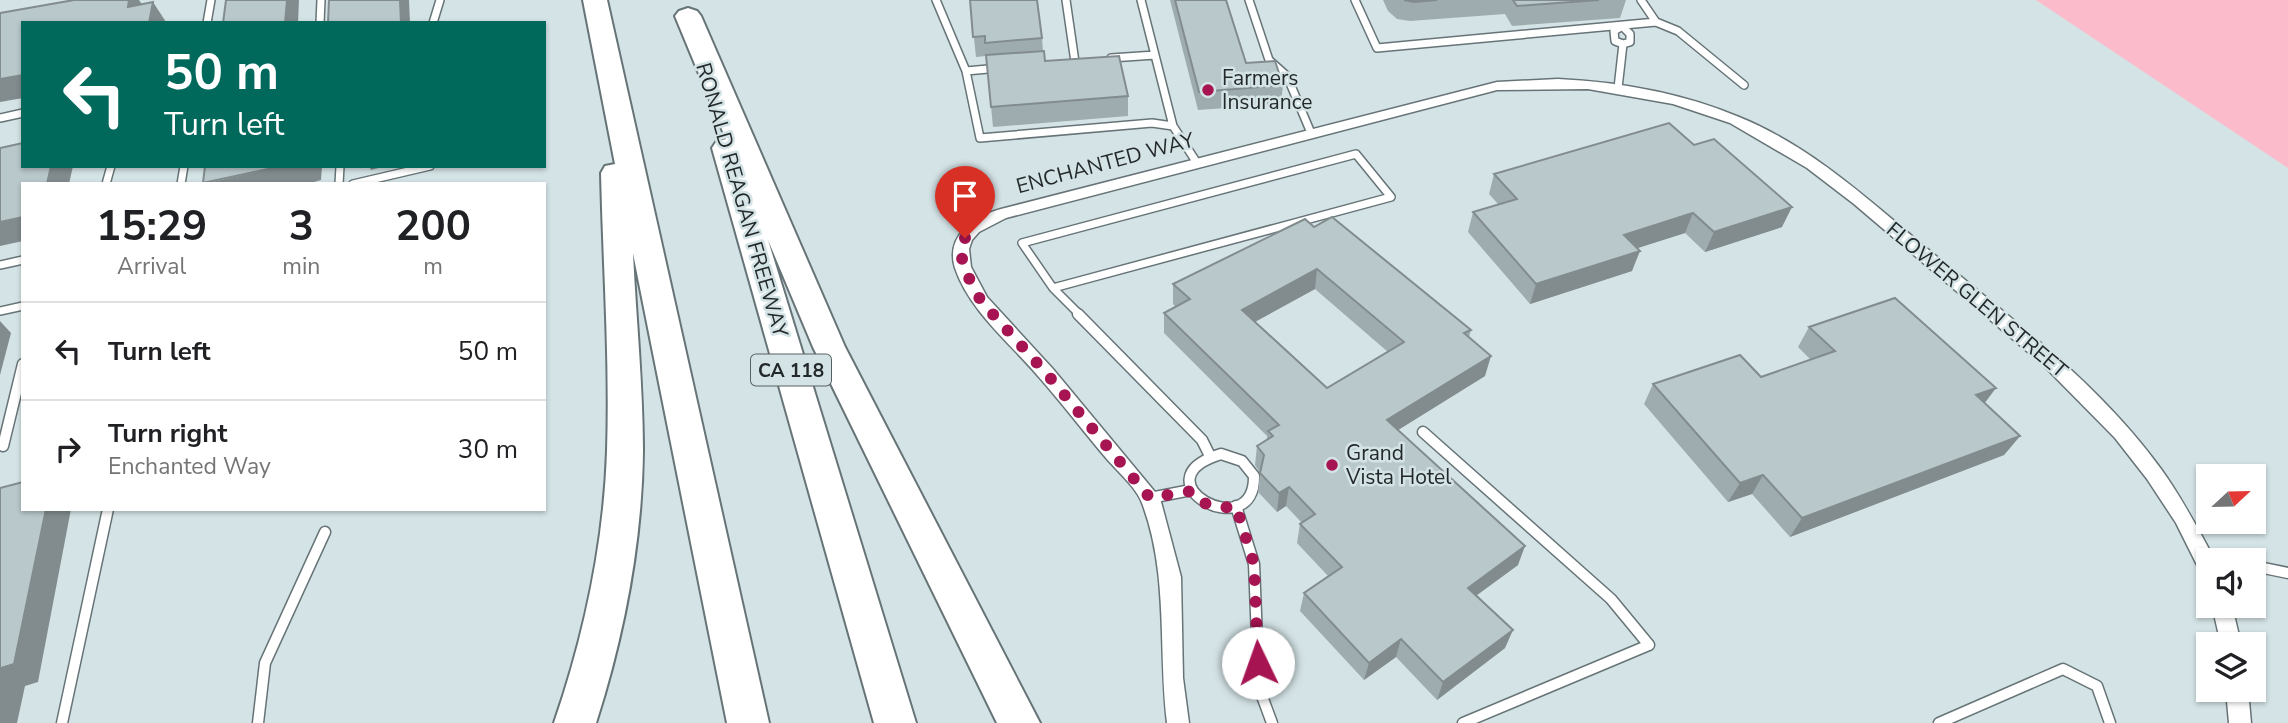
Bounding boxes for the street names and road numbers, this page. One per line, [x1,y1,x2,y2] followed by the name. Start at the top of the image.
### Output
[689,60,795,341] street label: RONALD REAGAN FREEWAY
[1013,126,1197,200] street label: ENCHANTED WAY
[1880,216,2074,384] street label: FLOWER GLEN STREET
[751,354,831,386] road number: CA 118

